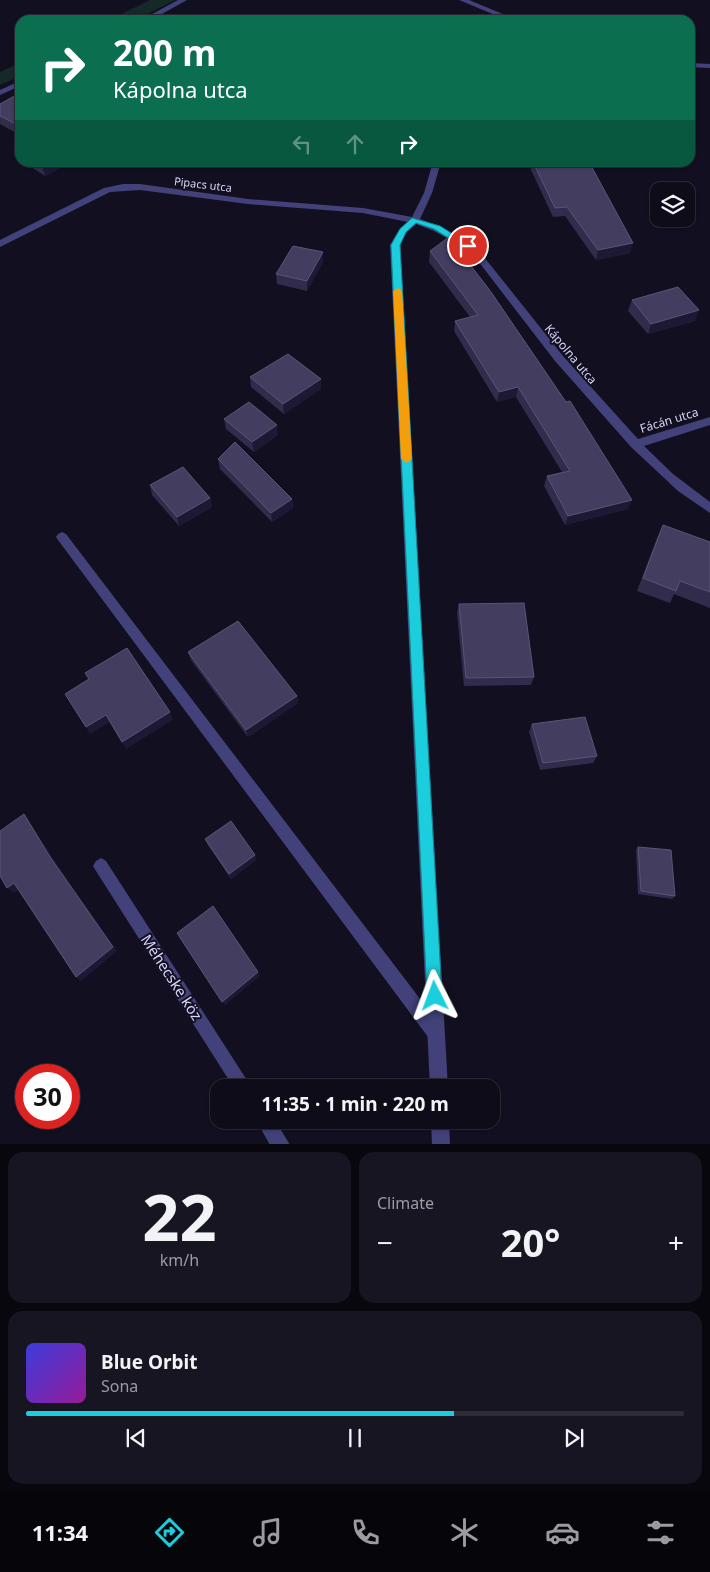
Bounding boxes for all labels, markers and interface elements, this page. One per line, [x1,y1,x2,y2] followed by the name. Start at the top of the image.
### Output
[113,29,216,76] text: 200 m
[30,35,95,100] icon: right
[113,74,248,104] text: Kápolna utca
[288,130,316,158] icon: left
[341,130,369,158] icon: ahead
[394,130,422,158] icon: right
[173,173,233,195] street label: Pipacs utca
[650,182,695,227] map controls
[650,182,695,227] button: layers
[447,225,489,267] pin
[454,232,482,260] icon: arrive
[541,320,601,388] street label: Kápolna utca
[638,403,700,437] street label: Fácán utca
[137,930,207,1024] street label: Méhecske köz
[408,969,460,1021] position arrow
[15,1064,80,1129] speed limit sign: 30
[261,1091,449,1117] text: 11:35 · 1 min · 220 m
[142,1172,217,1260] text: 22
[377,1192,434,1214] text: Climate
[501,1216,560,1268] text: 20°
[377,1223,393,1261] text: −
[668,1223,684,1261] text: +
[160,1249,199,1271] text: km/h
[101,1349,197,1375] text: Blue Orbit
[101,1375,138,1397] text: Sona
[122,1424,150,1452] icon: previous
[341,1424,369,1452] icon: pause
[560,1424,588,1452] icon: next
[152,1515,187,1550] icon: directions
[250,1515,285,1550] icon: music
[348,1515,383,1550] icon: phone
[447,1515,482,1550] icon: climate
[545,1515,580,1550] icon: car
[643,1515,678,1550] icon: filters
[32,1517,88,1547] text: 11:34

